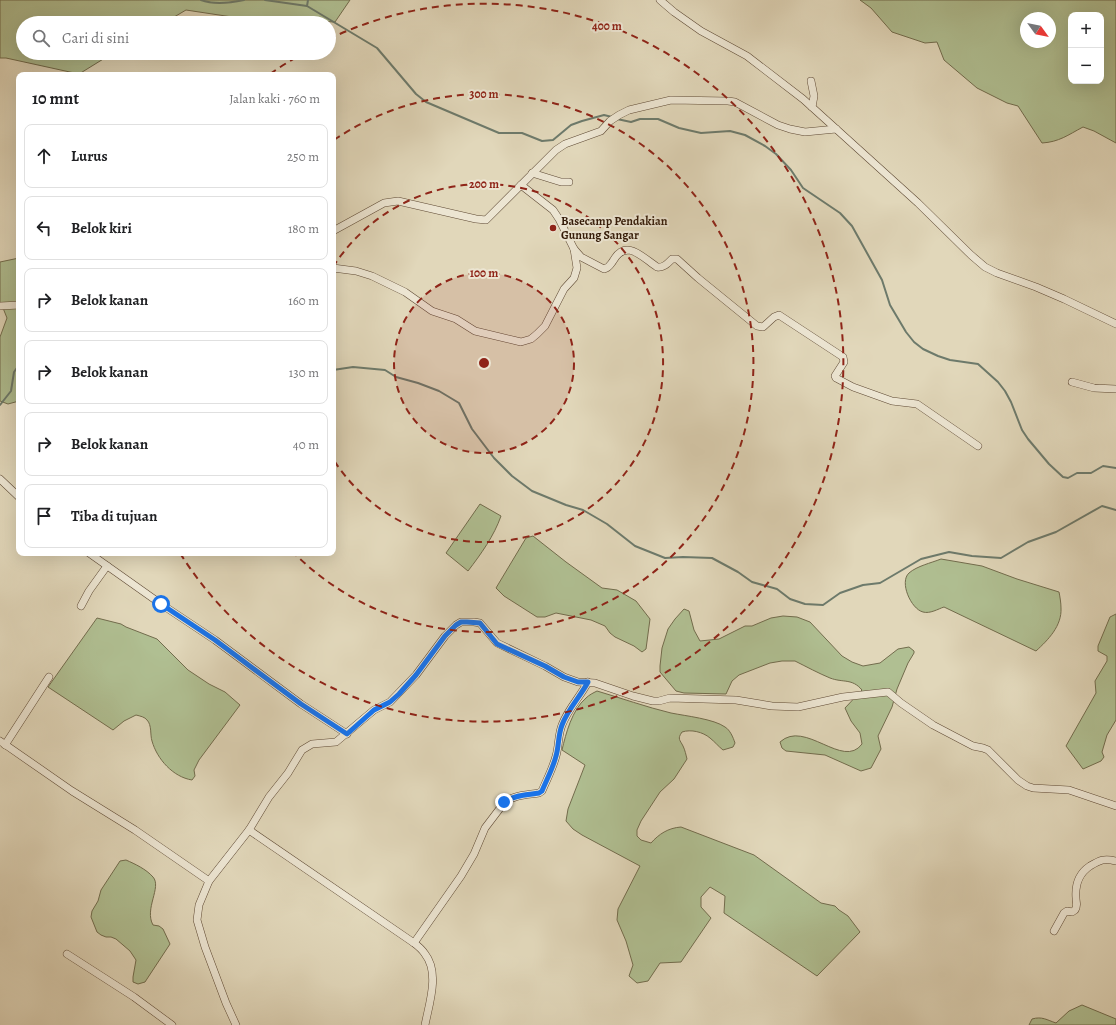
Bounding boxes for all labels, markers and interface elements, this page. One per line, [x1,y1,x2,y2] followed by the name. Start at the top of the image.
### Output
[1020,12,1056,48] north arrow
[1068,12,1104,84] map controls
[1068,12,1104,48] button: +
[16,16,336,60] search box
[592,18,622,34] text: 400 m
[30,27,52,49] icon: search
[62,28,129,48] text: Cari di sini
[1068,48,1104,84] button: −
[469,86,499,102] text: 300 m
[32,87,79,110] text: 10 mnt
[229,90,320,107] text: Jalan kaki · 760 m
[33,145,55,167] icon: ahead
[71,146,108,166] text: Lurus
[287,148,319,165] text: 250 m
[469,176,499,192] text: 200 m
[561,213,668,243] place label: Basecamp Pendakian Gunung Sangar
[33,217,55,239] icon: left
[71,218,132,238] text: Belok kiri
[288,220,319,237] text: 180 m
[548,223,558,233] marker: Basecamp Pendakian Gunung Sangar
[470,265,498,281] text: 100 m
[33,289,55,311] icon: right
[71,290,148,310] text: Belok kanan
[288,292,319,309] text: 160 m
[477,356,491,370] centre of rings
[33,361,55,383] icon: right
[71,362,148,382] text: Belok kanan
[289,364,319,381] text: 130 m
[33,433,55,455] icon: right
[71,434,148,454] text: Belok kanan
[293,436,319,453] text: 40 m
[33,505,55,527] icon: arrive
[71,506,157,526] text: Tiba di tujuan
[152,595,170,613] route start
[495,793,513,811] route end

